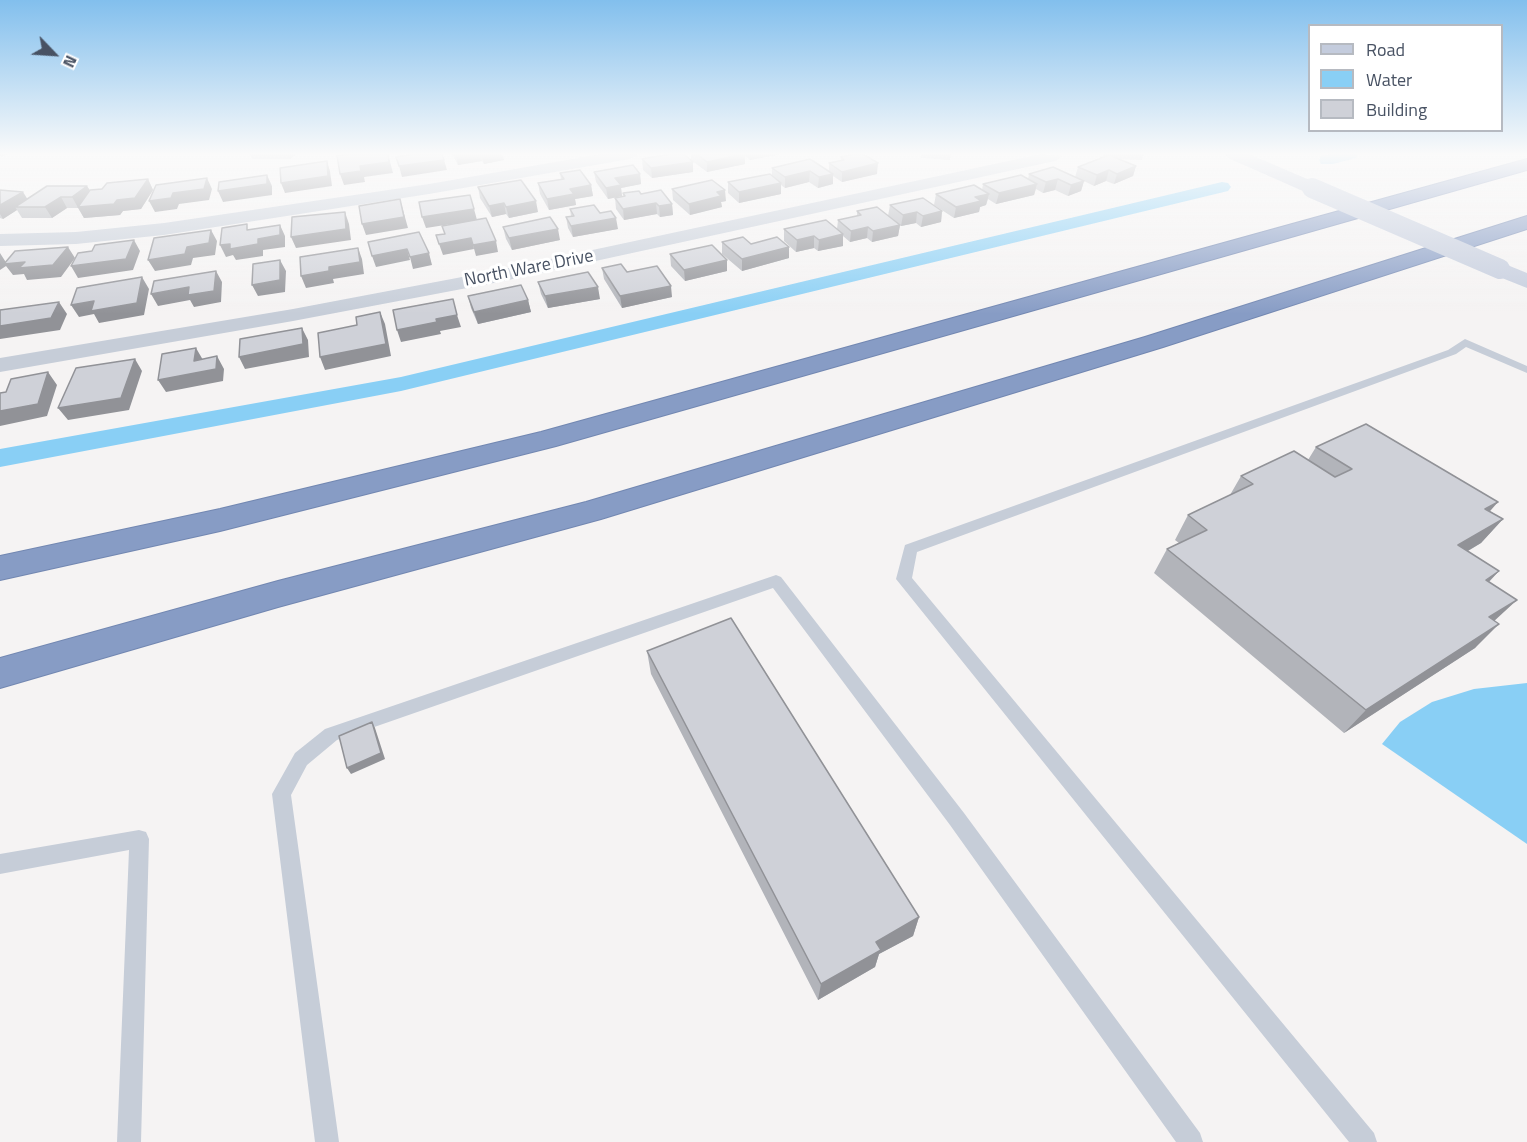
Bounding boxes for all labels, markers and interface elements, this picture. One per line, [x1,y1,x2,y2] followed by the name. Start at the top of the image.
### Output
[24,24,84,84] north arrow
[1308,24,1503,132] legend
[1366,36,1405,63] text: Road
[57,52,84,72] text: N
[1366,66,1412,93] text: Water
[1366,96,1427,123] text: Building
[463,246,595,292] street label: North Ware Drive

